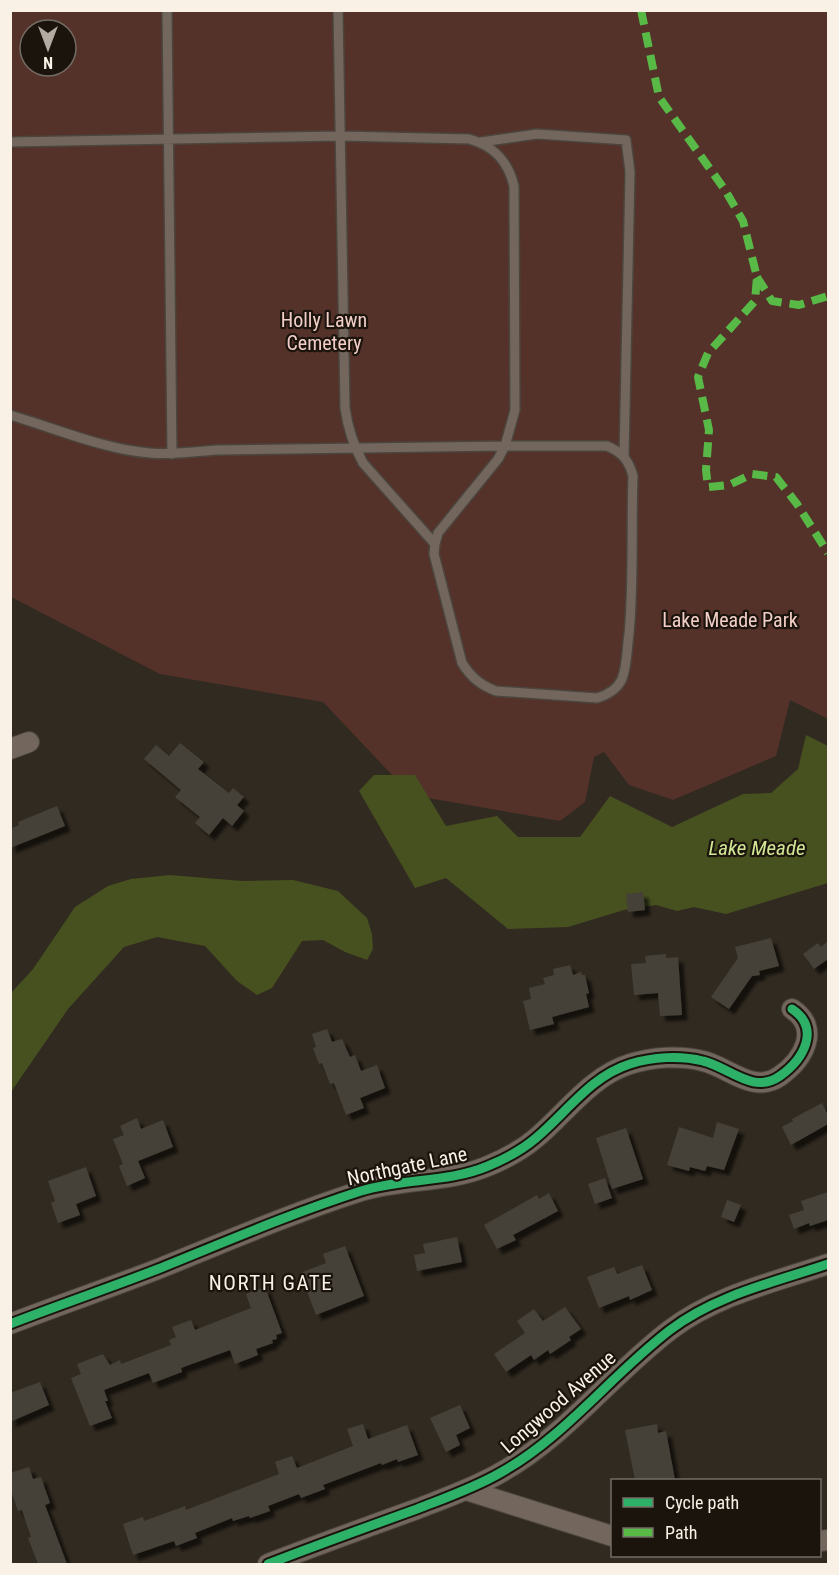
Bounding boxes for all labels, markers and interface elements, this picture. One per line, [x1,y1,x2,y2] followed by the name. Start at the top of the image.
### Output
[18,18,78,78] north arrow
[43,53,53,72] text: N
[281,308,367,355] park label: Holly Lawn Cemetery
[662,608,798,632] park label: Lake Meade Park
[708,836,806,860] water label: Lake Meade
[345,1142,469,1190] street label: Northgate Lane
[209,1271,333,1295] district label: NORTH GATE
[496,1346,620,1458] street label: Longwood Avenue
[611,1479,821,1557] legend
[665,1492,739,1513] text: Cycle path
[665,1522,698,1543] text: Path

